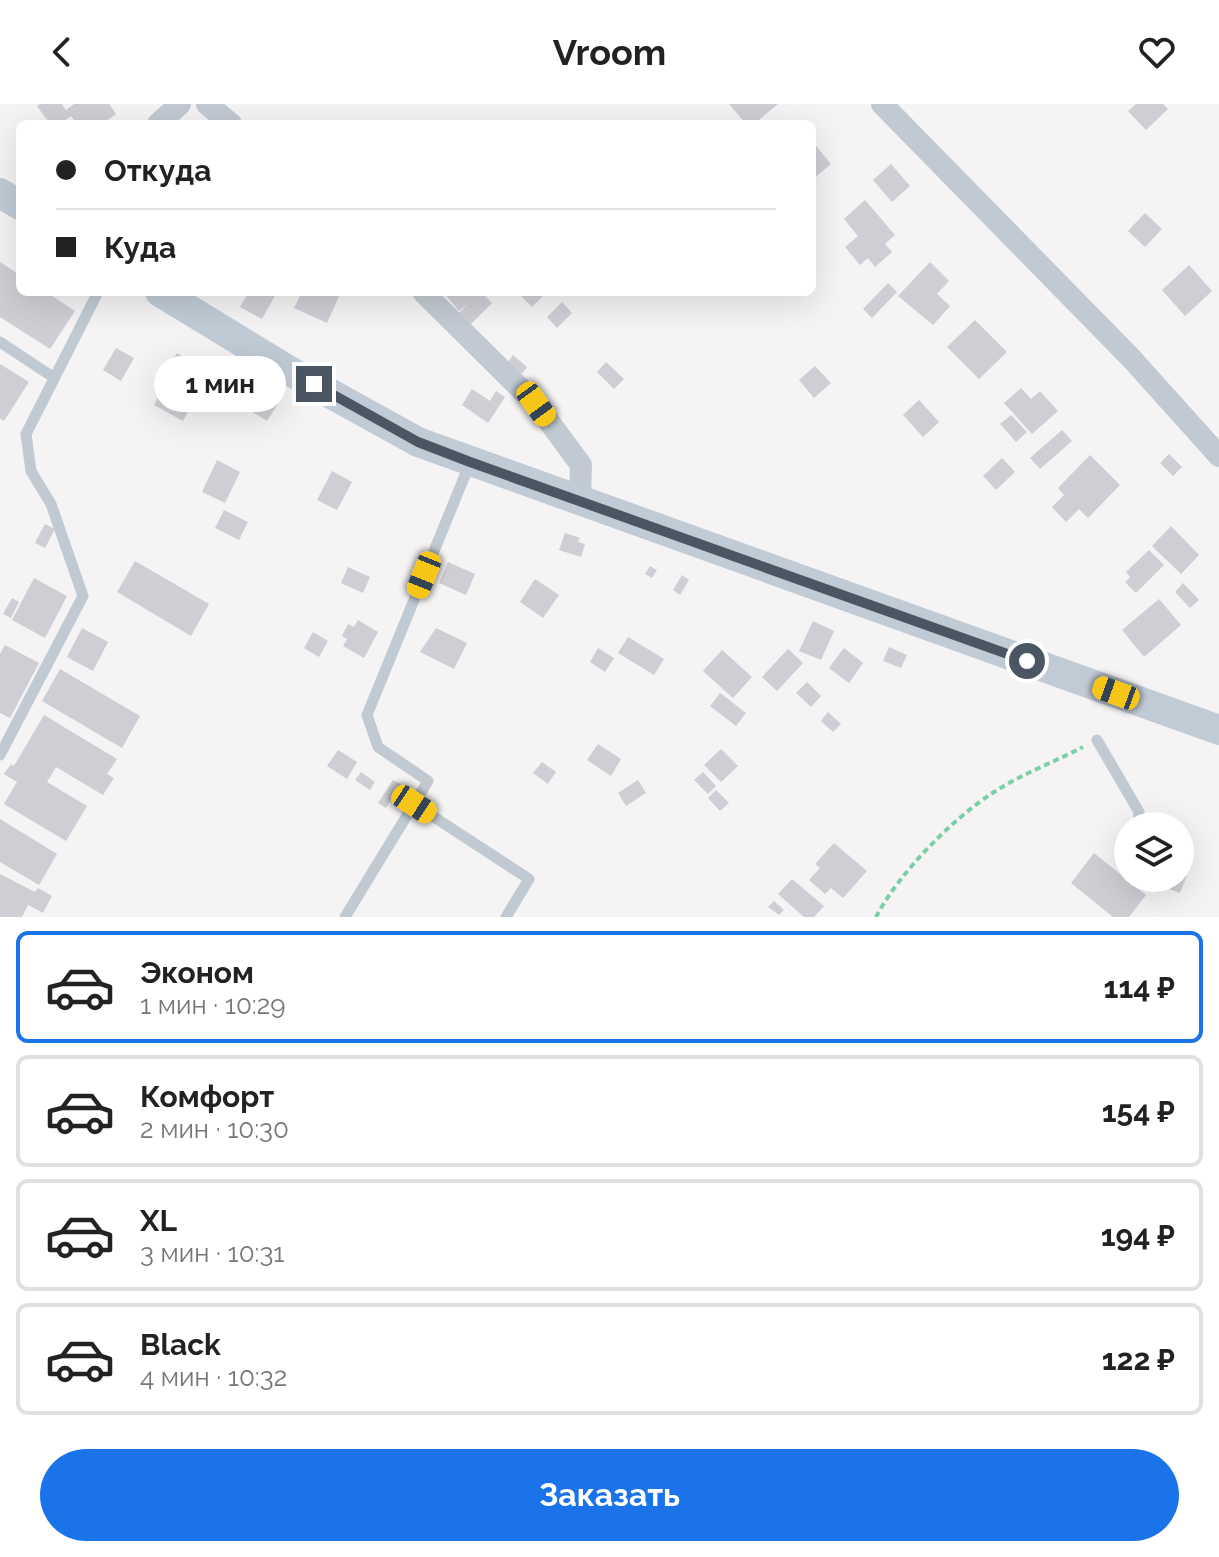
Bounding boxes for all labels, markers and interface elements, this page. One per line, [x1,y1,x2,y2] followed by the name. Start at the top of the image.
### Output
[40,30,84,74] icon: back
[1135,30,1179,74] icon: heart
[553,31,666,73] text: Vroom
[104,153,211,188] text: Откуда
[104,230,176,265] text: Куда
[154,356,286,412] callout: 1 мин
[296,366,332,402] route end
[185,369,255,399] text: 1 мин
[512,378,560,430] car
[404,548,444,602] car
[1009,643,1045,679] route start
[1089,674,1143,712] car
[387,781,441,827] car
[1114,812,1194,892] map controls
[1114,812,1194,892] button: layers
[44,951,116,1023] icon: car
[140,955,254,990] text: Эконом
[1104,970,1175,1005] text: 114 ₽
[140,990,285,1020] text: 1 мин · 10:29
[44,1075,116,1147] icon: car
[140,1079,274,1114] text: Комфорт
[1102,1094,1175,1129] text: 154 ₽
[140,1114,289,1144] text: 2 мин · 10:30
[44,1199,116,1271] icon: car
[140,1203,177,1238] text: XL
[1101,1218,1175,1253] text: 194 ₽
[140,1238,284,1268] text: 3 мин · 10:31
[44,1323,116,1395] icon: car
[140,1327,221,1362] text: Black
[1102,1342,1175,1377] text: 122 ₽
[140,1362,287,1392] text: 4 мин · 10:32
[40,1449,1179,1541] button: Заказать

